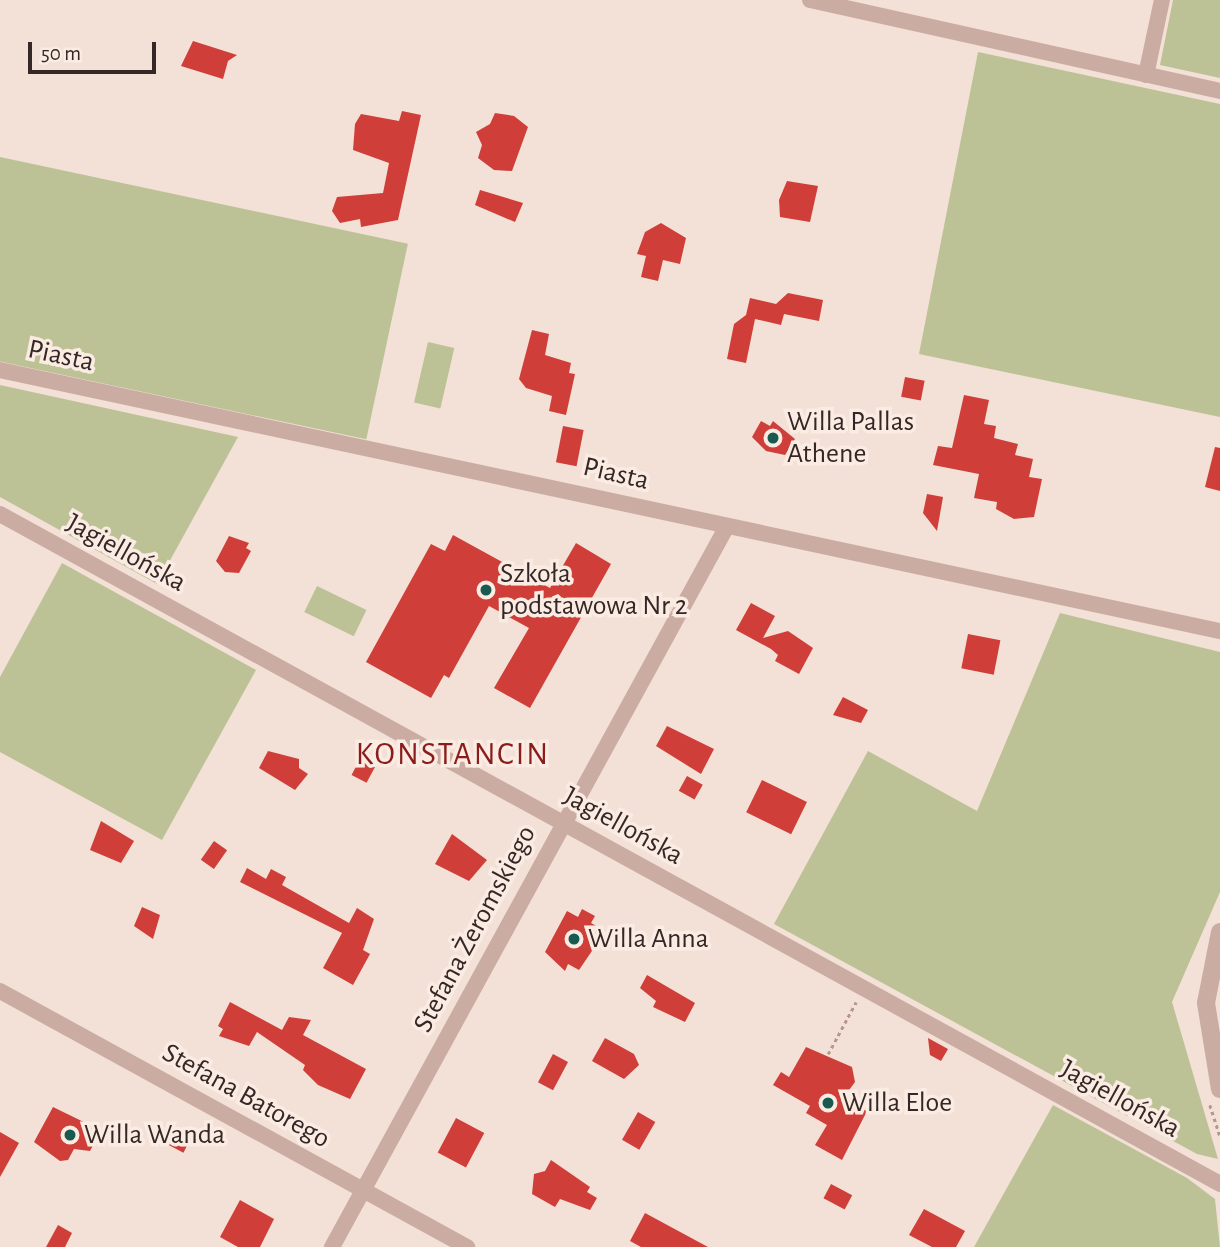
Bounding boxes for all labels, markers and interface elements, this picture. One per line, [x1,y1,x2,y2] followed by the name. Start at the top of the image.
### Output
[32,28,159,72] scale bar
[41,43,81,64] text: 50 m
[25,333,97,379] street label: Piasta
[787,405,914,471] place label: Willa Pallas Athene
[765,430,781,446] marker: Willa Pallas Athene
[580,450,652,498] street label: Piasta
[60,506,192,600] street label: Jagiellońska
[500,557,687,623] place label: Szkoła podstawowa Nr 2
[478,582,494,598] marker: Szkoła podstawowa Nr 2
[357,735,549,773] district label: KONSTANCIN
[557,779,689,873] street label: Jagiellońska
[406,820,544,1038] street label: Stefana Żeromskiego
[588,922,709,956] place label: Willa Anna
[566,931,582,947] marker: Willa Anna
[156,1036,336,1156] street label: Stefana Batorego
[1054,1052,1186,1146] street label: Jagiellońska
[842,1086,952,1120] place label: Willa Eloe
[820,1095,836,1111] marker: Willa Eloe
[84,1118,225,1152] place label: Willa Wanda
[62,1127,78,1143] marker: Willa Wanda

